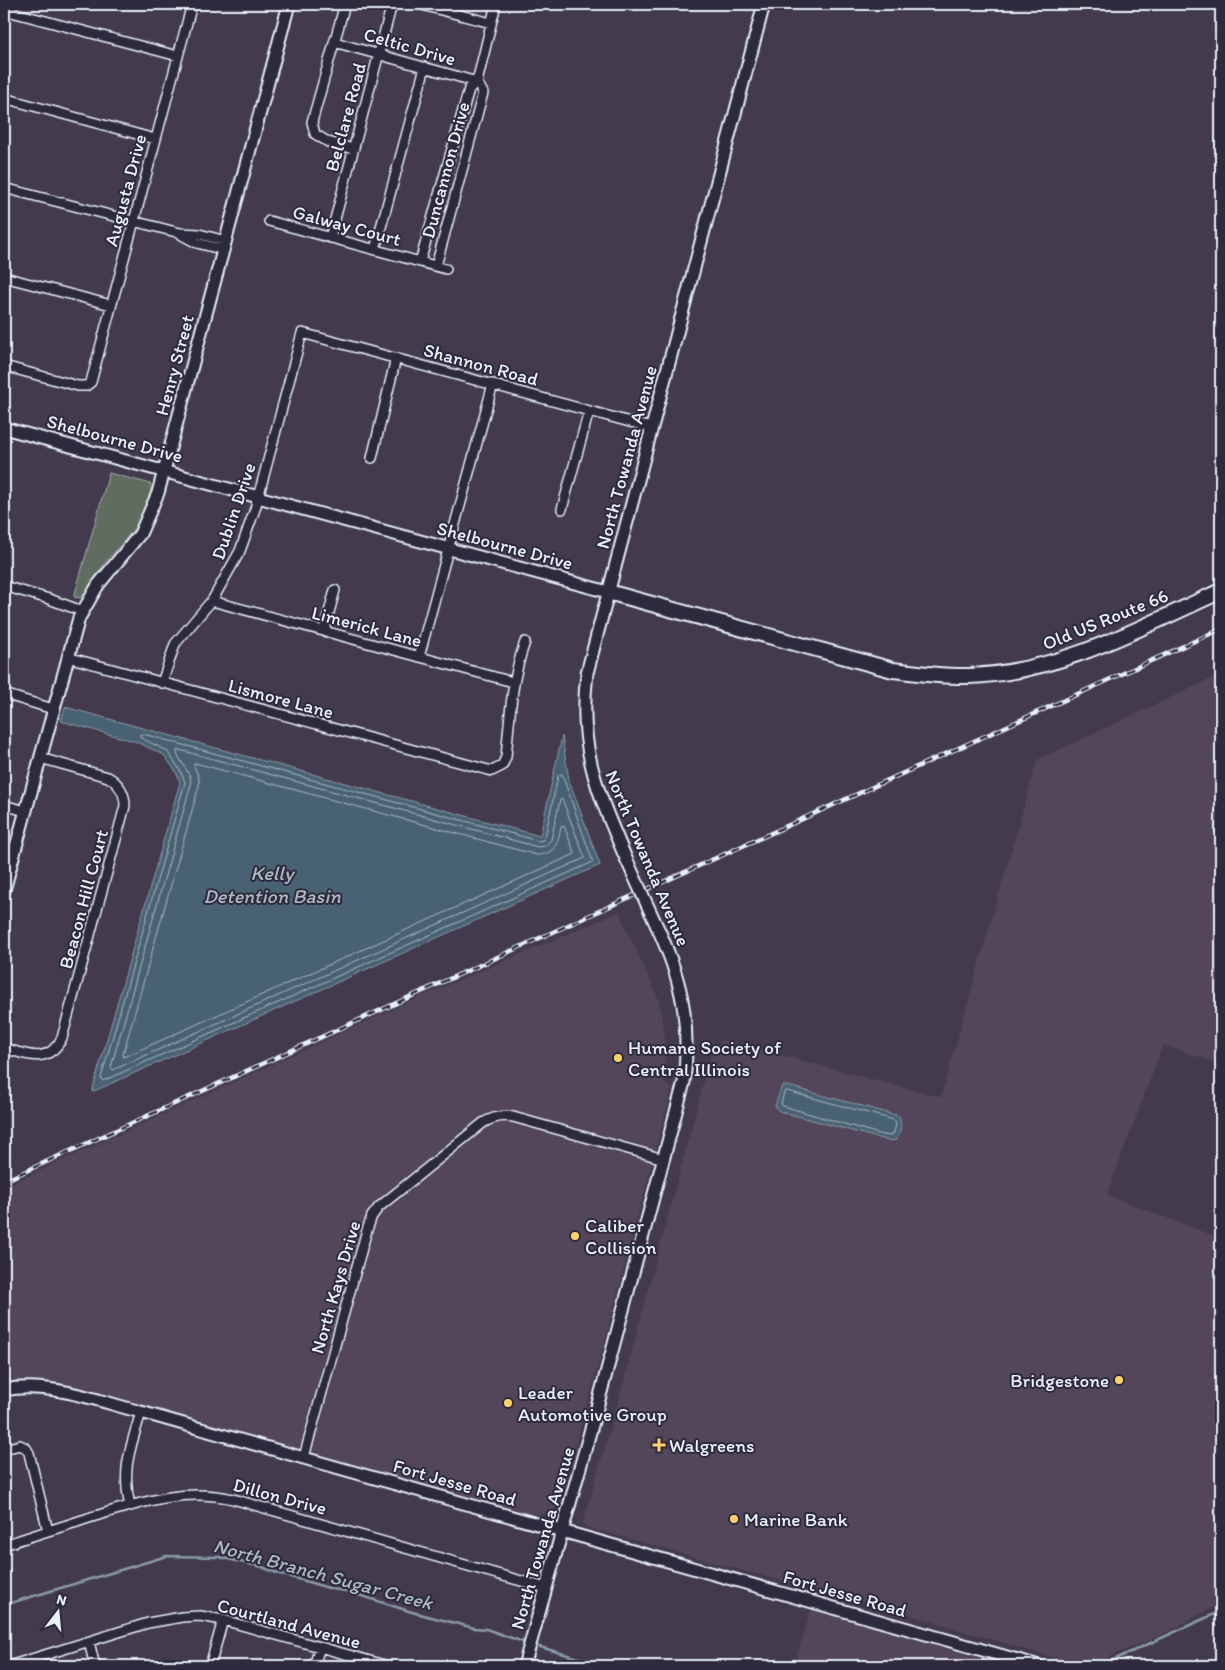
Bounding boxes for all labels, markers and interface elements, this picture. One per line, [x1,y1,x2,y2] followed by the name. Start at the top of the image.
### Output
[361,22,459,71] street label: Celtic Drive
[320,60,371,174] street label: Belclare Road
[416,99,475,241] street label: Duncannon Drive
[99,132,151,249] street label: Augusta Drive
[290,200,403,251] street label: Galway Court
[150,312,199,418] street label: Henry Street
[421,338,541,391] street label: Shannon Road
[591,363,662,551] street label: North Towanda Avenue
[45,409,185,468] street label: Shelbourne Drive
[206,460,261,563] street label: Dublin Drive
[435,516,575,575] street label: Shelbourne Drive
[1039,584,1171,655] street label: Old US Route 66
[309,601,424,652] street label: Limerick Lane
[226,673,336,724] street label: Lismore Lane
[600,767,695,950] street label: North Towanda Avenue
[54,827,113,971] street label: Beacon Hill Court
[203,861,341,908] water label: Kelly Detention Basin
[628,1036,782,1081] place label: Humane Society of Central Illinois
[612,1052,624,1064] marker: Humane Society of Central Illinois
[585,1214,657,1259] place label: Caliber Collision
[306,1218,365,1356] street label: North Kays Drive
[569,1230,581,1242] marker: Caliber Collision
[1010,1369,1109,1392] place label: Bridgestone
[1113,1374,1125,1386] marker: Bridgestone
[518,1381,667,1426] place label: Leader Automotive Group
[502,1397,514,1409] marker: Leader Automotive Group
[669,1434,754,1457] place label: Walgreens
[653,1439,665,1451] marker: Walgreens
[505,1444,580,1632] street label: North Towanda Avenue
[391,1454,519,1511] street label: Fort Jesse Road
[231,1473,329,1520] street label: Dillon Drive
[744,1508,848,1531] place label: Marine Bank
[728,1513,740,1525] marker: Marine Bank
[211,1533,437,1615] water label: North Branch Sugar Creek
[781,1565,909,1622] street label: Fort Jesse Road
[32,1588,82,1638] north arrow
[55,1591,68,1609] text: N
[215,1593,363,1654] street label: Courtland Avenue

